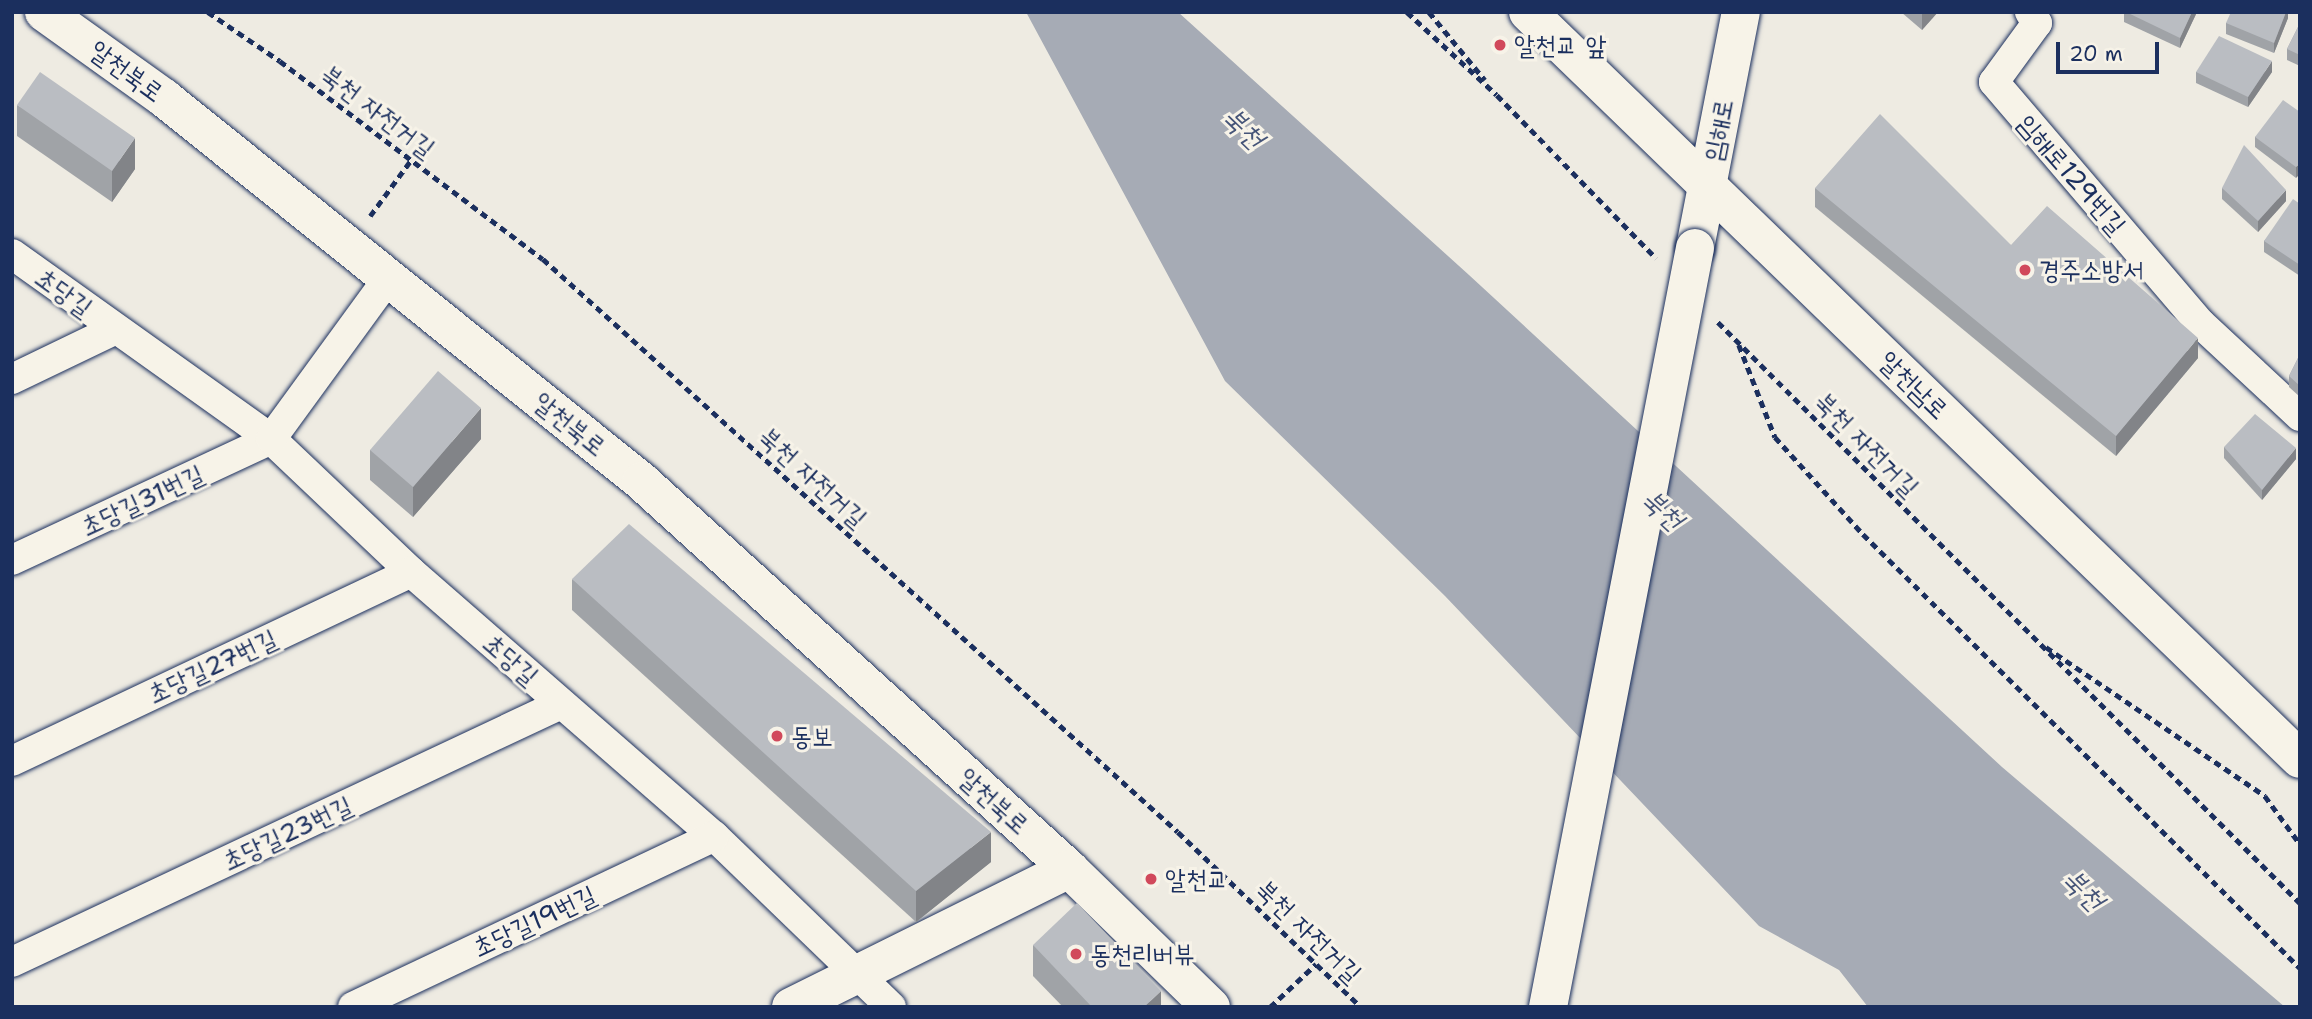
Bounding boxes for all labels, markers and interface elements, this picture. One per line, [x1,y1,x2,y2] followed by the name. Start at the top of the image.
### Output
[2060,28,2163,72] scale bar
[1514,29,1607,61] place label: 알천교 앞
[84,34,170,108] street label: 알천북로
[1492,37,1508,53] marker: 알천교 앞
[2069,40,2123,68] text: 20 m
[315,58,441,164] street label: 북천 자전거길
[1697,96,1739,164] street label: 임해로
[1216,99,1272,155] water label: 북천
[2011,107,2133,241] street label: 임해로129번길
[2039,254,2144,286] place label: 경주소방서
[29,261,99,323] street label: 초당길
[2017,262,2033,278] marker: 경주소방서
[1873,345,1955,425] street label: 알천남로
[1808,385,1926,503] street label: 북천 자전거길
[528,386,612,462] street label: 알천북로
[753,420,873,534] street label: 북천 자전거길
[75,458,209,542] street label: 초당길31번길
[1635,481,1691,537] water label: 북천
[142,622,282,710] street label: 초당길27번길
[477,627,545,691] street label: 초당길
[791,720,833,752] place label: 동보
[769,728,785,744] marker: 동보
[952,761,1036,841] street label: 알천북로
[217,789,357,877] street label: 초당길23번길
[2056,861,2112,917] water label: 북천
[1165,863,1228,895] place label: 알천교
[1143,871,1159,887] marker: 알천교
[1250,873,1368,989] street label: 북천 자전거길
[467,879,601,963] street label: 초당길19번길
[1090,938,1195,970] place label: 동천리버뷰
[1068,946,1084,962] marker: 동천리버뷰

